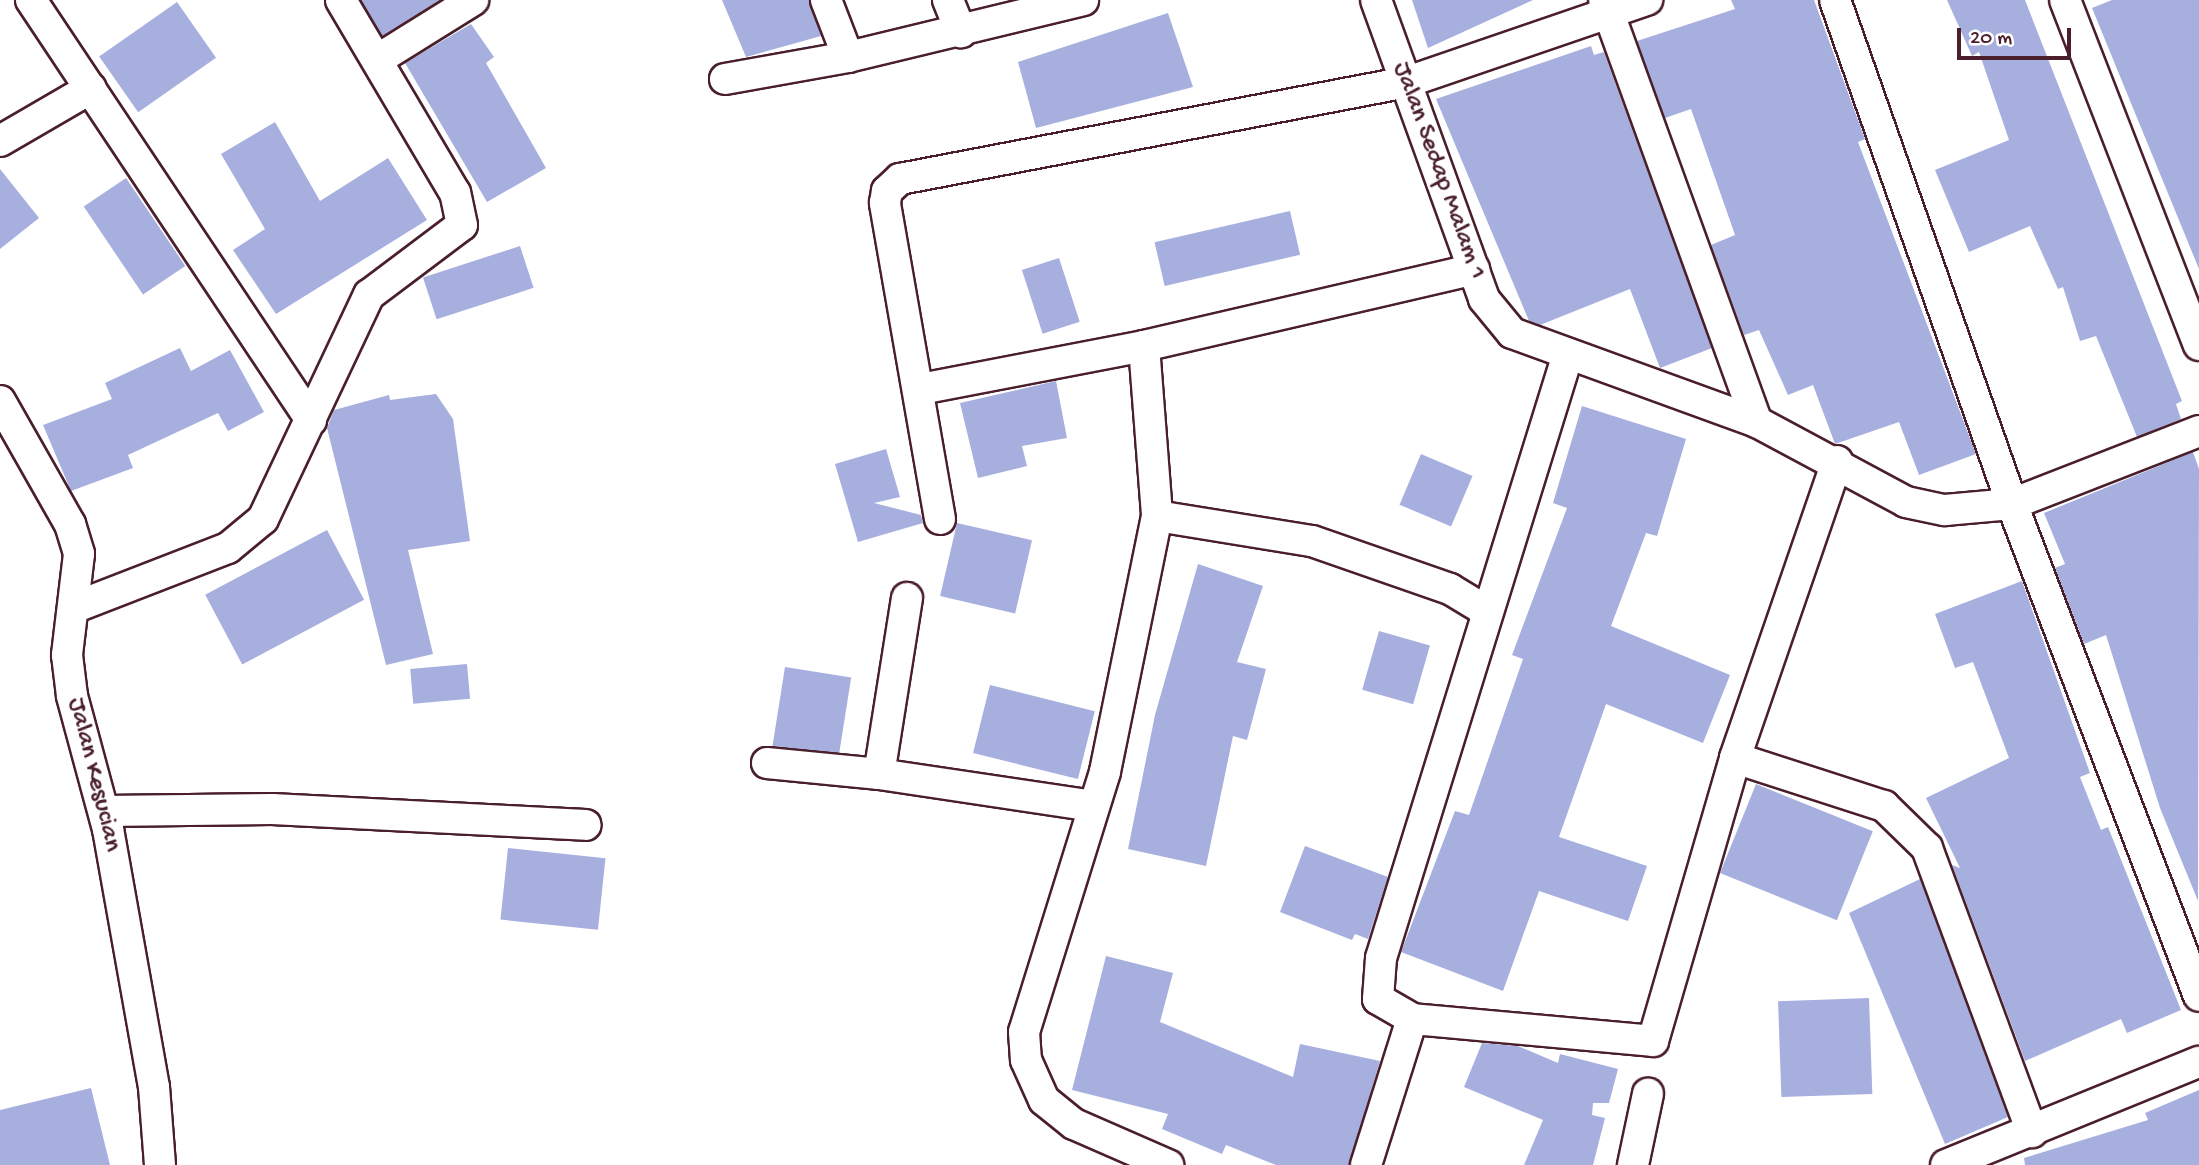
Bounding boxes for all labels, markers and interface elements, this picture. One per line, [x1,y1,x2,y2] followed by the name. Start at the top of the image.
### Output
[1961,14,2075,58] scale bar
[1970,27,2012,52] text: 20 m
[1384,58,1492,284] street label: Jalan Sedap Malam 1
[59,695,127,855] street label: Jalan Kesucian

